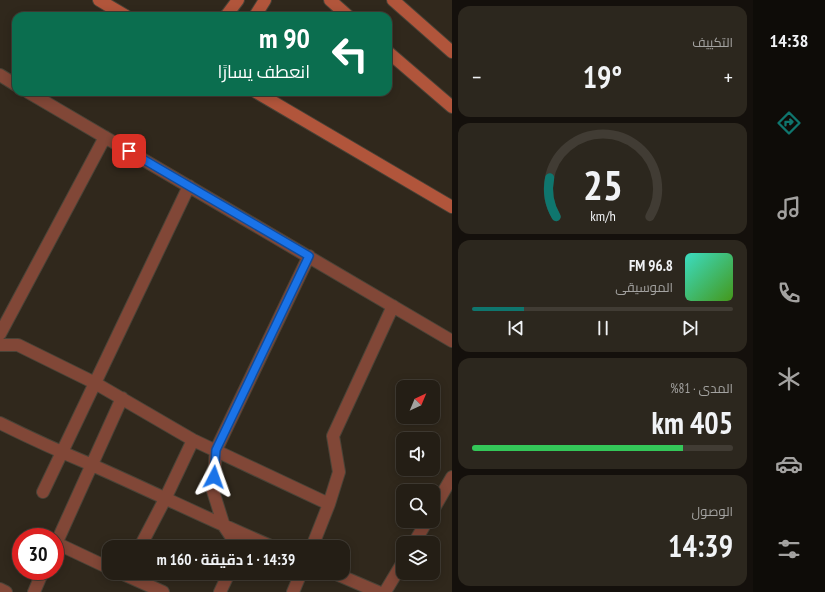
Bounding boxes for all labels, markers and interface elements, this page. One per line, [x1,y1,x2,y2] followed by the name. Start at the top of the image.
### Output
[259,19,310,56] text: 90 m
[324,28,376,80] icon: left
[770,29,808,52] text: 14:38
[692,34,733,51] text: التكييف
[583,57,622,96] text: 19°
[217,60,310,83] text: انعطف يسارًا
[472,63,481,91] text: −
[724,63,733,91] text: +
[775,109,803,137] icon: directions
[112,134,146,168] pin
[118,140,140,162] icon: arrive
[583,158,622,211] text: 25
[775,194,803,222] icon: music
[590,205,615,224] text: km/h
[629,256,673,275] text: 96.8 FM
[615,279,673,296] text: الموسيقى
[775,279,803,307] icon: phone
[505,317,527,339] icon: previous
[592,317,614,339] icon: pause
[679,317,701,339] icon: next
[775,365,803,393] icon: climate
[396,380,440,424] north arrow
[396,380,440,580] map controls
[670,380,733,397] text: المدى · 81%
[652,403,733,442] text: 405 km
[396,432,440,476] button: sound
[775,450,803,478] icon: car
[193,456,235,498] position arrow
[396,484,440,528] button: search
[692,503,733,520] text: الوصول
[668,526,733,565] text: 14:39
[12,528,64,580] speed limit sign: 30
[775,535,803,563] icon: filters
[396,536,440,580] button: layers
[157,550,295,569] text: 14:39 · 1 دقيقة · 160 m

